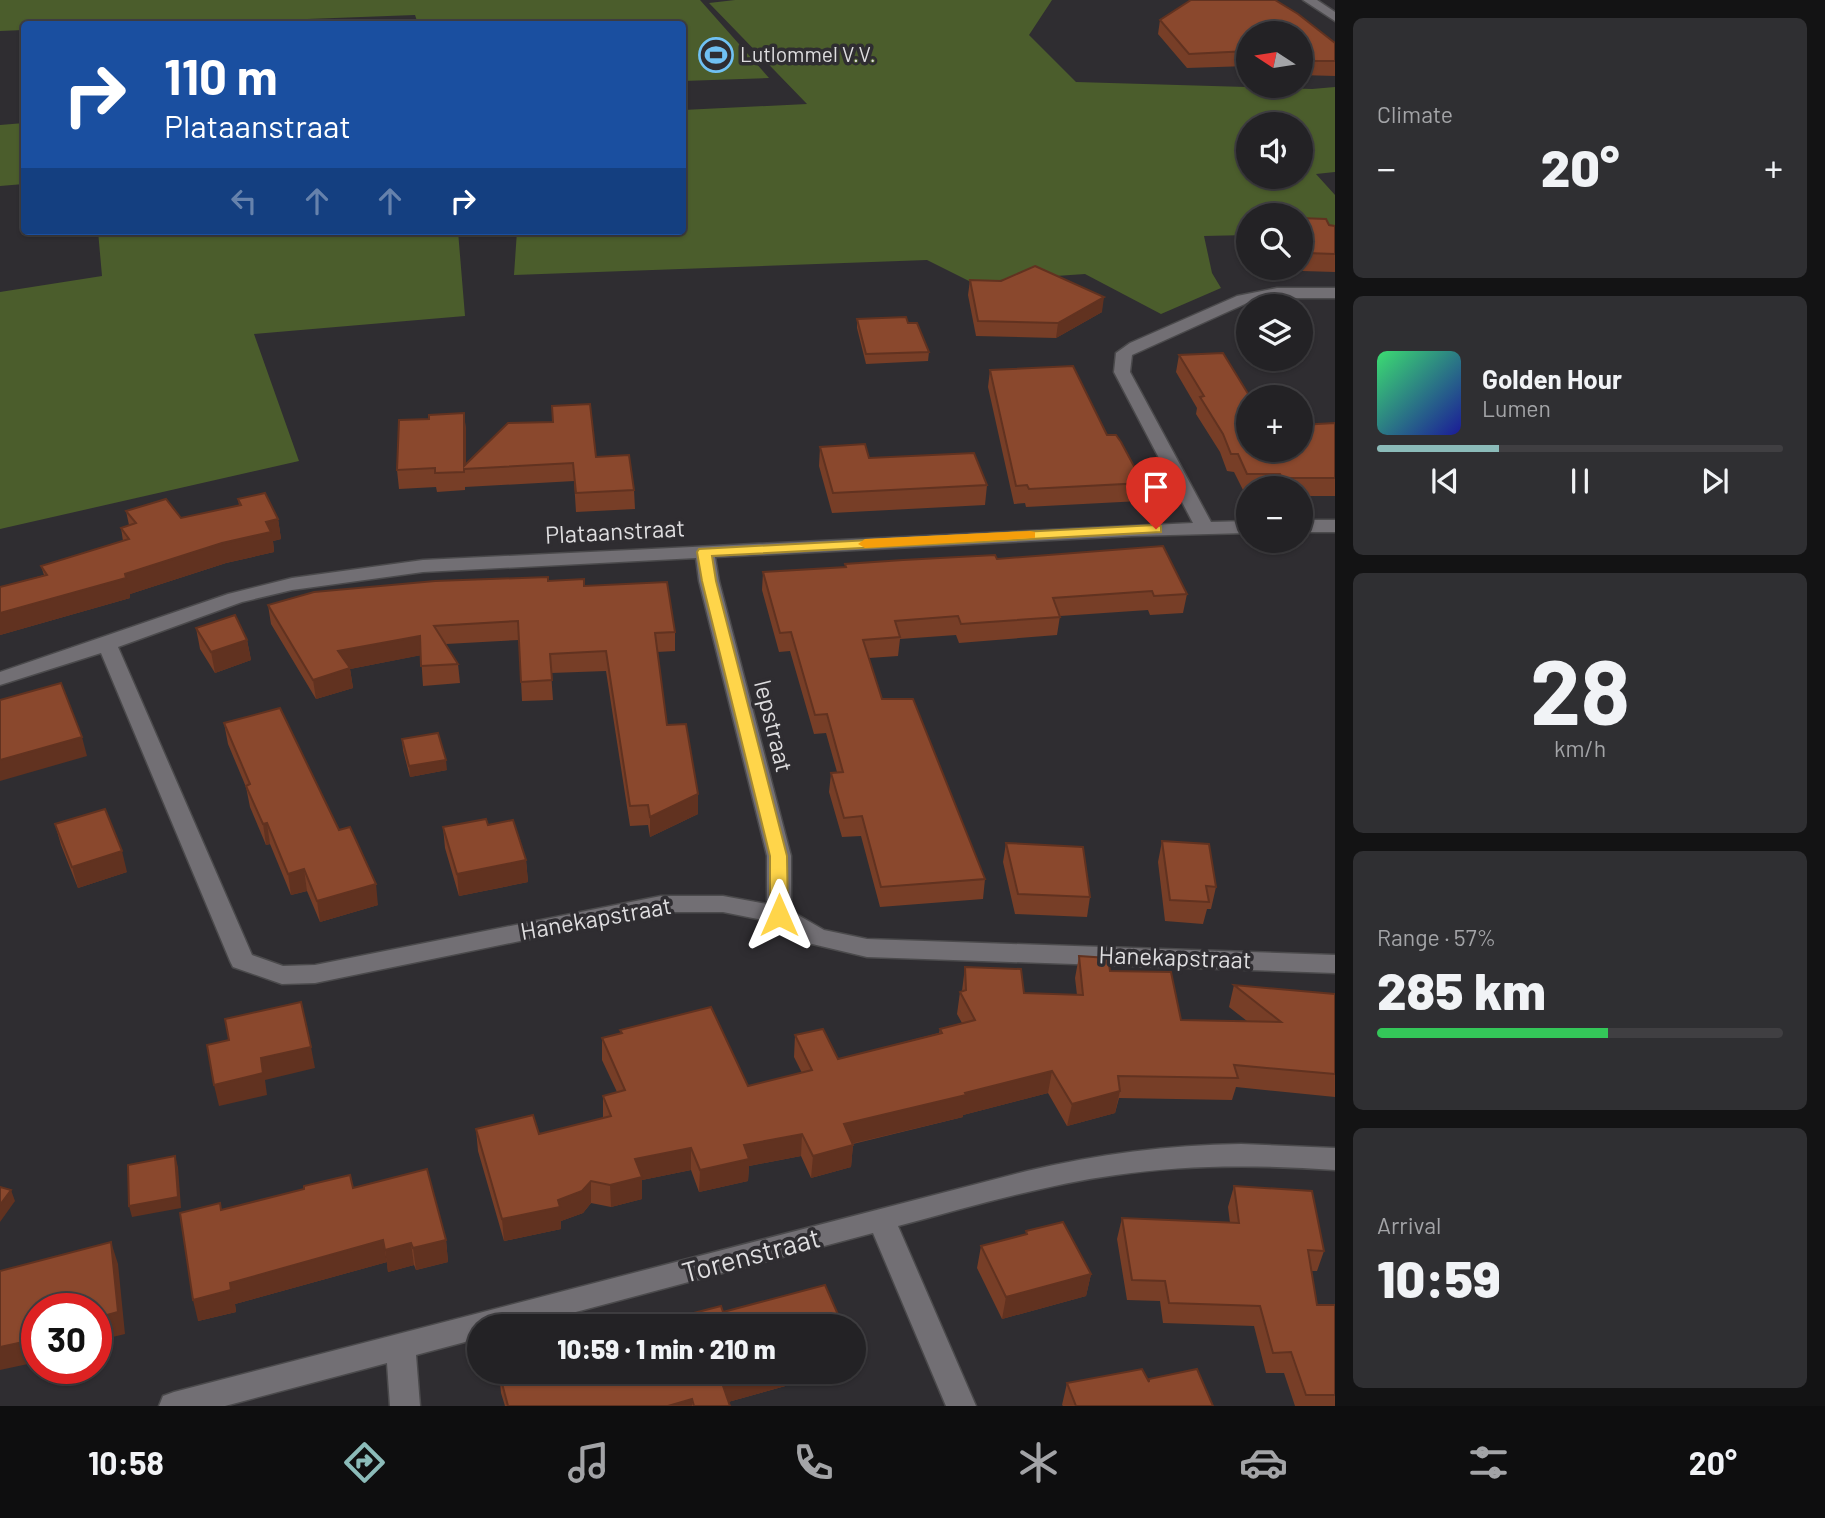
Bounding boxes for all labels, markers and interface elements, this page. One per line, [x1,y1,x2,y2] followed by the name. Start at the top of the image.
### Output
[1236,21,1312,98] north arrow
[1236,21,1313,553] map controls
[697,36,735,74] sports icon: Lutlommel V.V.
[740,41,876,66] place label: Lutlommel V.V.
[164,46,278,105] text: 110 m
[49,49,140,140] icon: right
[1377,100,1453,128] text: Climate
[164,106,351,144] text: Plataanstraat
[1236,112,1313,189] button: sound
[1541,135,1619,197] text: 20°
[1377,144,1396,190] text: −
[1764,144,1783,190] text: +
[225,182,263,220] icon: left
[298,182,336,220] icon: ahead
[371,182,409,220] icon: ahead
[444,182,482,220] icon: right
[1236,203,1313,280] button: search
[1236,294,1313,371] button: layers
[1482,363,1622,394] text: Golden Hour
[1236,385,1313,462] button: +
[1482,394,1551,422] text: Lumen
[1126,457,1186,529] pin
[1426,462,1464,500] icon: previous
[1561,462,1599,500] icon: pause
[1696,462,1734,500] icon: next
[1137,468,1175,506] icon: arrive
[1236,476,1313,553] button: −
[544,512,686,549] street label: Plataanstraat
[1530,634,1630,743] text: 28
[749,676,800,775] street label: Iepstraat
[1554,734,1606,762] text: km/h
[742,878,816,952] position arrow
[518,890,674,945] street label: Hanekapstraat
[1377,923,1496,951] text: Range · 57%
[1098,939,1252,974] street label: Hanekapstraat
[1377,958,1546,1020] text: 285 km
[1377,1211,1441,1239] text: Arrival
[678,1219,824,1289] street label: Torenstraat
[1377,1246,1501,1308] text: 10:59
[21,1293,112,1384] speed limit sign: 30
[557,1333,776,1364] text: 10:59 · 1 min · 210 m
[340,1438,389,1487] icon: directions
[564,1438,613,1487] icon: music
[789,1438,838,1487] icon: phone
[1014,1438,1063,1487] icon: climate
[1239,1438,1288,1487] icon: car
[1464,1438,1513,1487] icon: filters
[88,1443,164,1481] text: 10:58
[1689,1443,1737,1481] text: 20°

